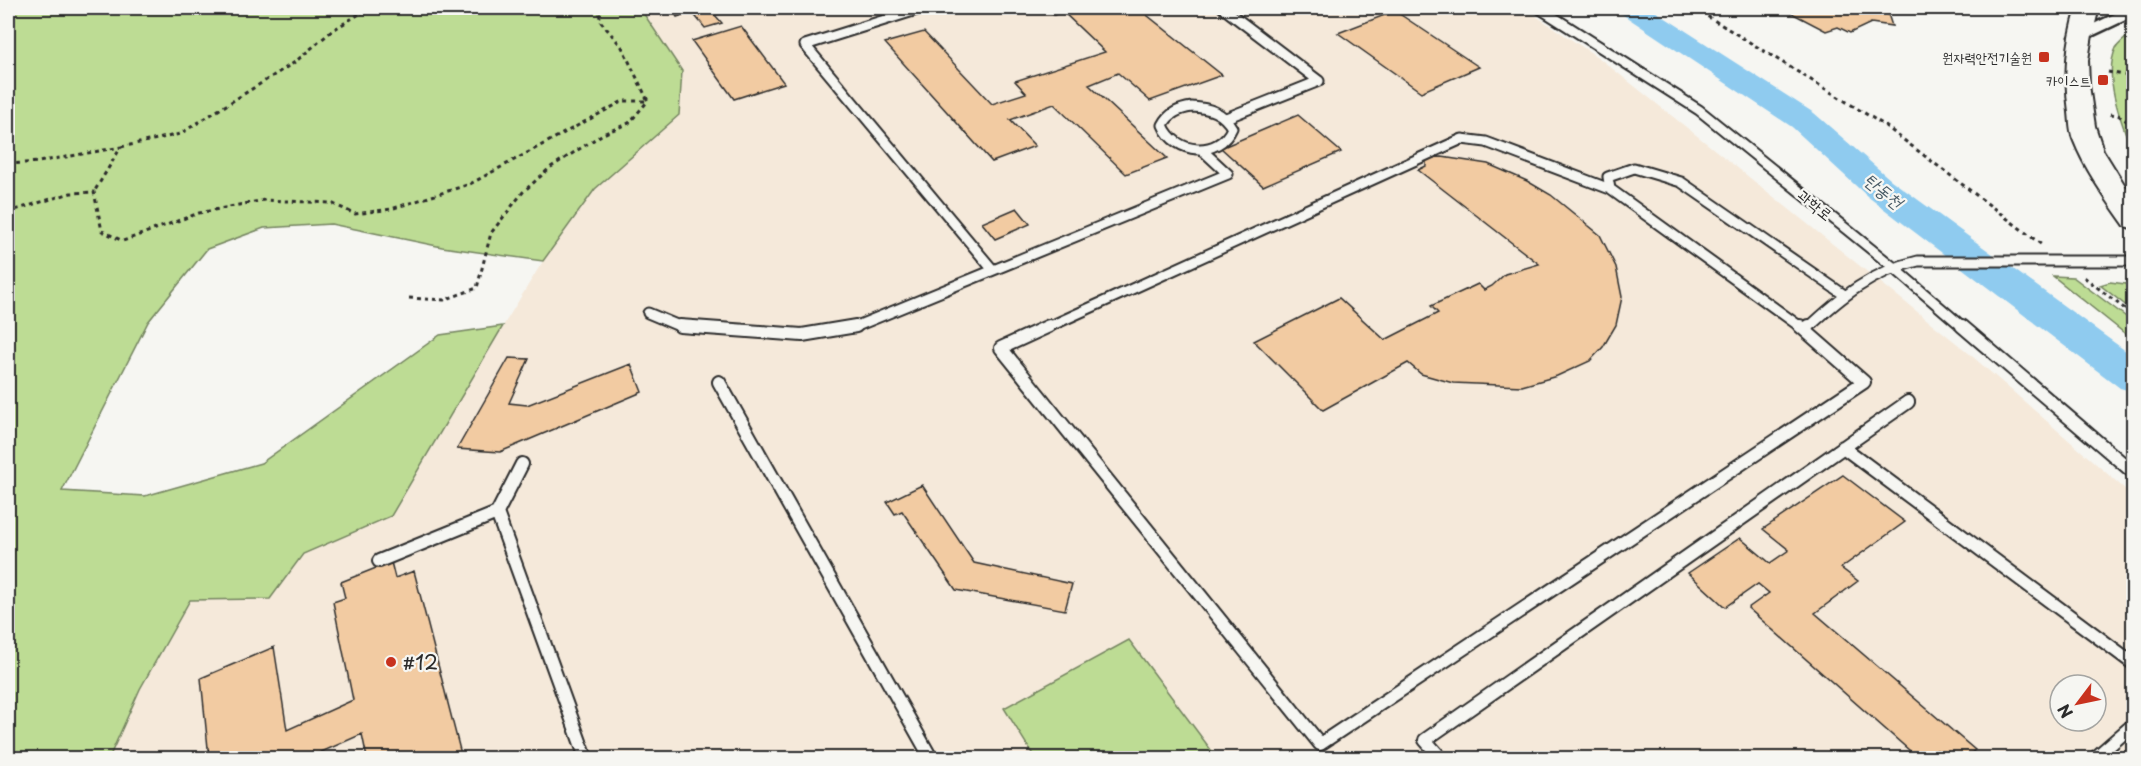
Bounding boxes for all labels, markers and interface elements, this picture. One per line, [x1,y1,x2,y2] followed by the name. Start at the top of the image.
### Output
[1942,47,2032,68] place label: 원자력안전기술원
[2037,50,2051,64] marker: 원자력안전기술원
[2046,70,2091,91] place label: 카이스트
[2096,73,2110,87] marker: 카이스트
[1859,166,1911,215] water label: 탄동천
[1793,183,1839,225] street label: 과학로
[403,647,438,677] place label: #12
[384,655,398,669] marker: #12
[2048,673,2108,733] north arrow
[2051,700,2078,723] text: N

